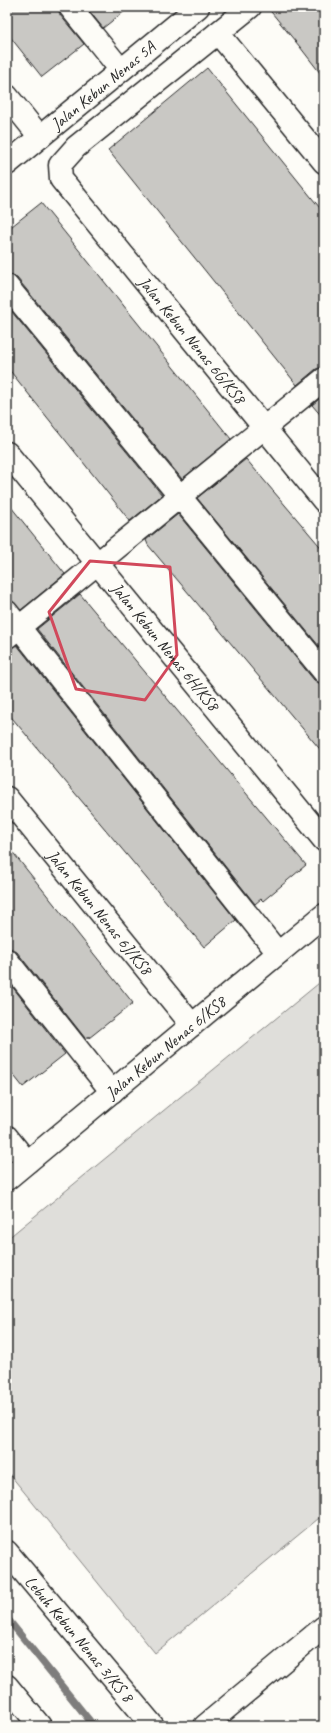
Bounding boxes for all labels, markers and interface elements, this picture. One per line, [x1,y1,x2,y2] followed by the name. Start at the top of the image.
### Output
[46,36,161,135] street label: Jalan Kebun Nenas 5A
[133,271,252,410] street label: Jalan Kebun Nenas 6G/KS8
[106,578,225,717] street label: Jalan Kebun Nenas 6H/KS8
[42,845,158,981] street label: Jalan Kebun Nenas 6J/KS8
[100,990,232,1104] street label: Jalan Kebun Nenas 6/KS8
[20,1571,140,1708] street label: Lebuh Kebun Nenas 3/KS 8

